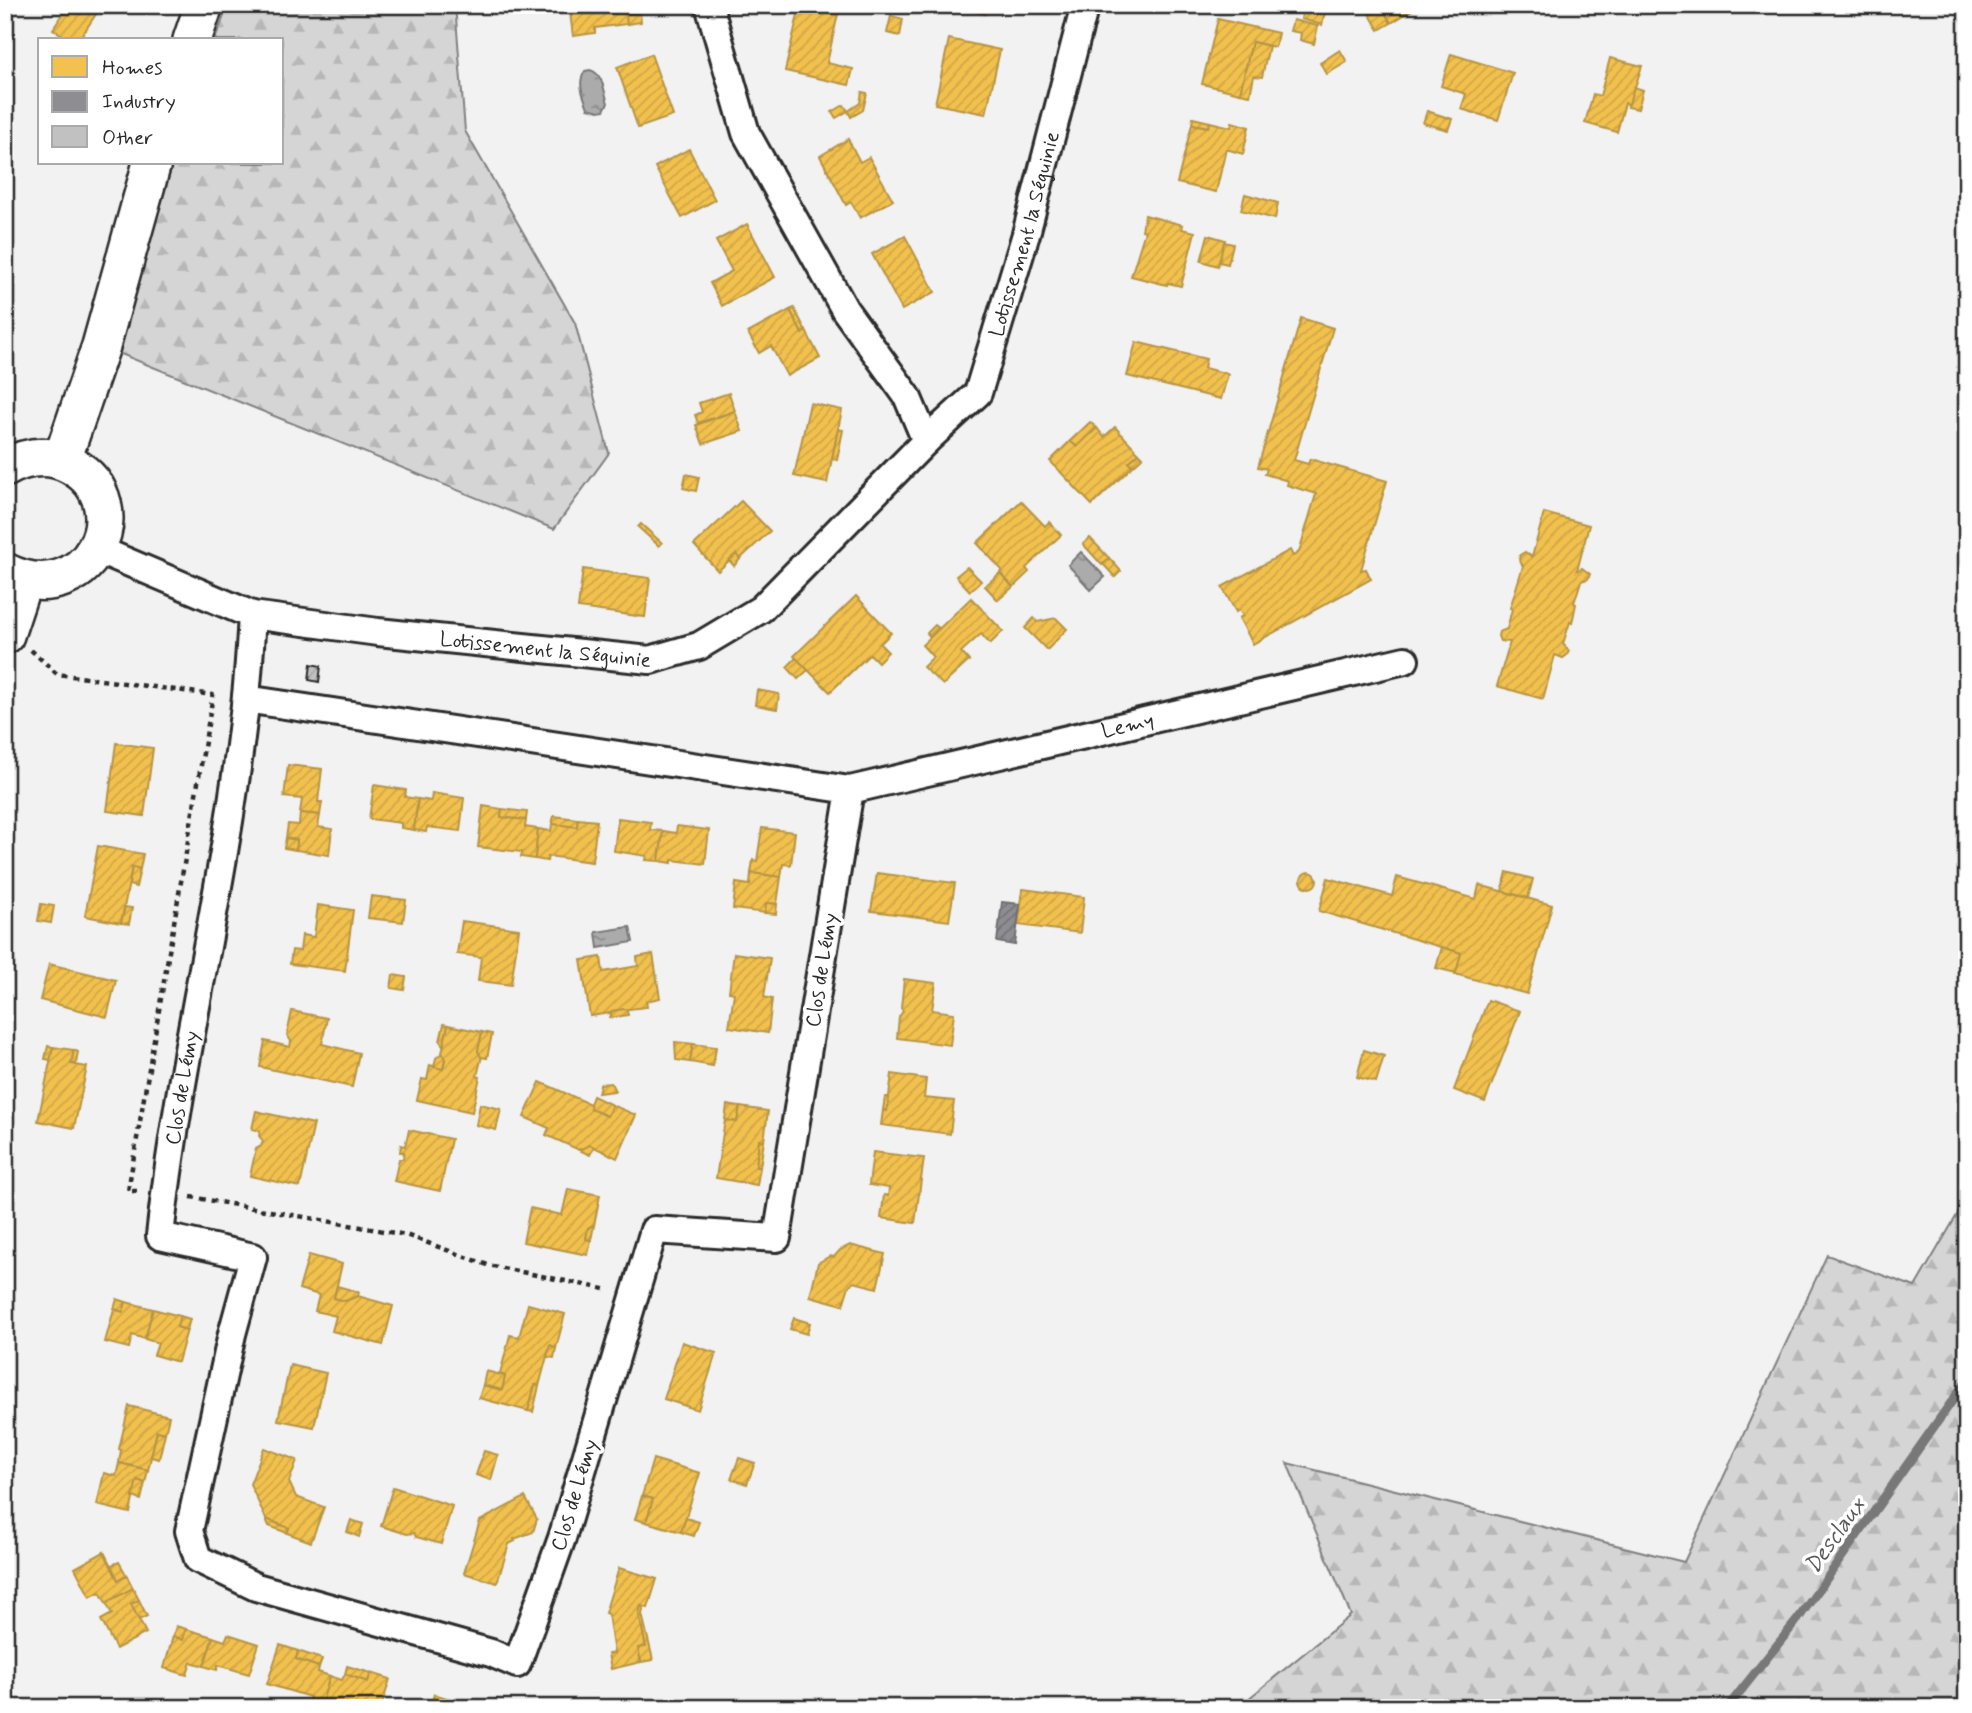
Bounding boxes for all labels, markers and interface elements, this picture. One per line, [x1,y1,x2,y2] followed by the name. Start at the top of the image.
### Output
[38,38,284,164] legend
[102,54,162,82] text: Homes
[102,88,176,116] text: Industry
[102,124,153,152] text: Other
[983,129,1067,340] street label: Lotissement la Séguinie
[438,625,652,675] street label: Lotissement la Séguinie
[1099,706,1157,746] street label: Lemy
[799,911,845,1029] street label: Clos de Lémy
[159,1029,206,1147] street label: Clos de Lémy
[545,1436,605,1555] street label: Clos de Lémy
[1798,1491,1874,1580] water label: Desclaux

